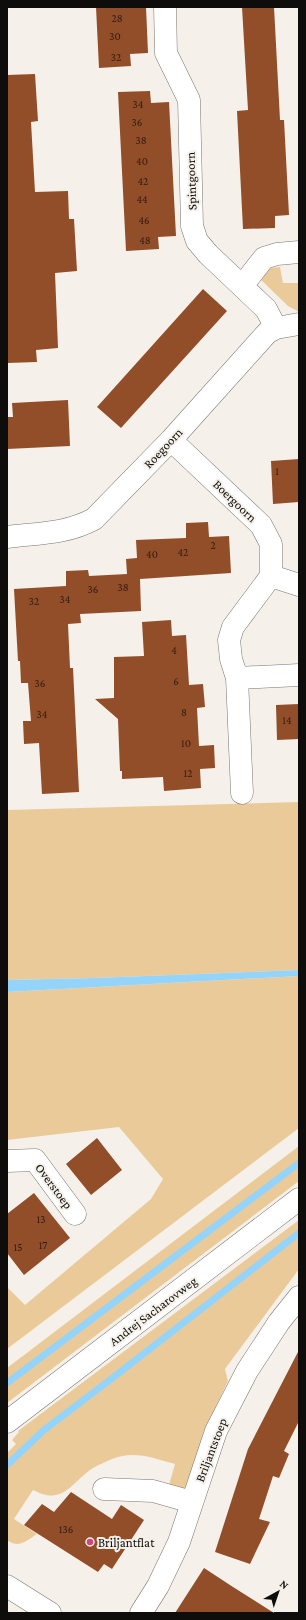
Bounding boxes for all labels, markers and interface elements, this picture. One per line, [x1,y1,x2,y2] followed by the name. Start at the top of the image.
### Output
[111,12,123,24] house number: 28
[109,30,121,42] house number: 30
[111,51,121,63] house number: 32
[133,98,144,110] house number: 34
[132,116,142,128] house number: 36
[135,134,147,146] house number: 38
[182,152,200,210] street label: Spintgoorn
[136,155,148,167] house number: 40
[138,175,148,187] house number: 42
[136,193,148,205] house number: 44
[138,214,150,226] house number: 46
[139,234,151,246] house number: 48
[140,425,186,471] street label: Roegoorn
[275,465,279,477] house number: 1
[210,477,260,525] street label: Boergoorn
[210,539,216,551] house number: 2
[178,546,188,558] house number: 42
[146,548,158,560] house number: 40
[117,581,129,593] house number: 38
[88,583,98,595] house number: 36
[60,593,71,605] house number: 34
[29,595,39,607] house number: 32
[171,644,177,656] house number: 4
[173,675,179,687] house number: 6
[35,677,45,689] house number: 36
[181,706,187,718] house number: 8
[37,708,48,720] house number: 34
[282,714,292,726] house number: 14
[181,737,191,749] house number: 10
[184,767,192,779] house number: 12
[32,1160,76,1212] street label: Overstoep
[37,1213,45,1225] house number: 13
[39,1239,47,1251] house number: 17
[14,1241,22,1253] house number: 15
[106,1273,201,1350] street label: Andrej Sacharovweg
[192,1416,231,1484] street label: Briljantstoep
[59,1523,73,1535] house number: 136
[98,1535,155,1551] place label: Briljantflat
[85,1537,95,1547] marker: Briljantflat
[258,1572,298,1612] north arrow
[278,1577,292,1592] text: N

